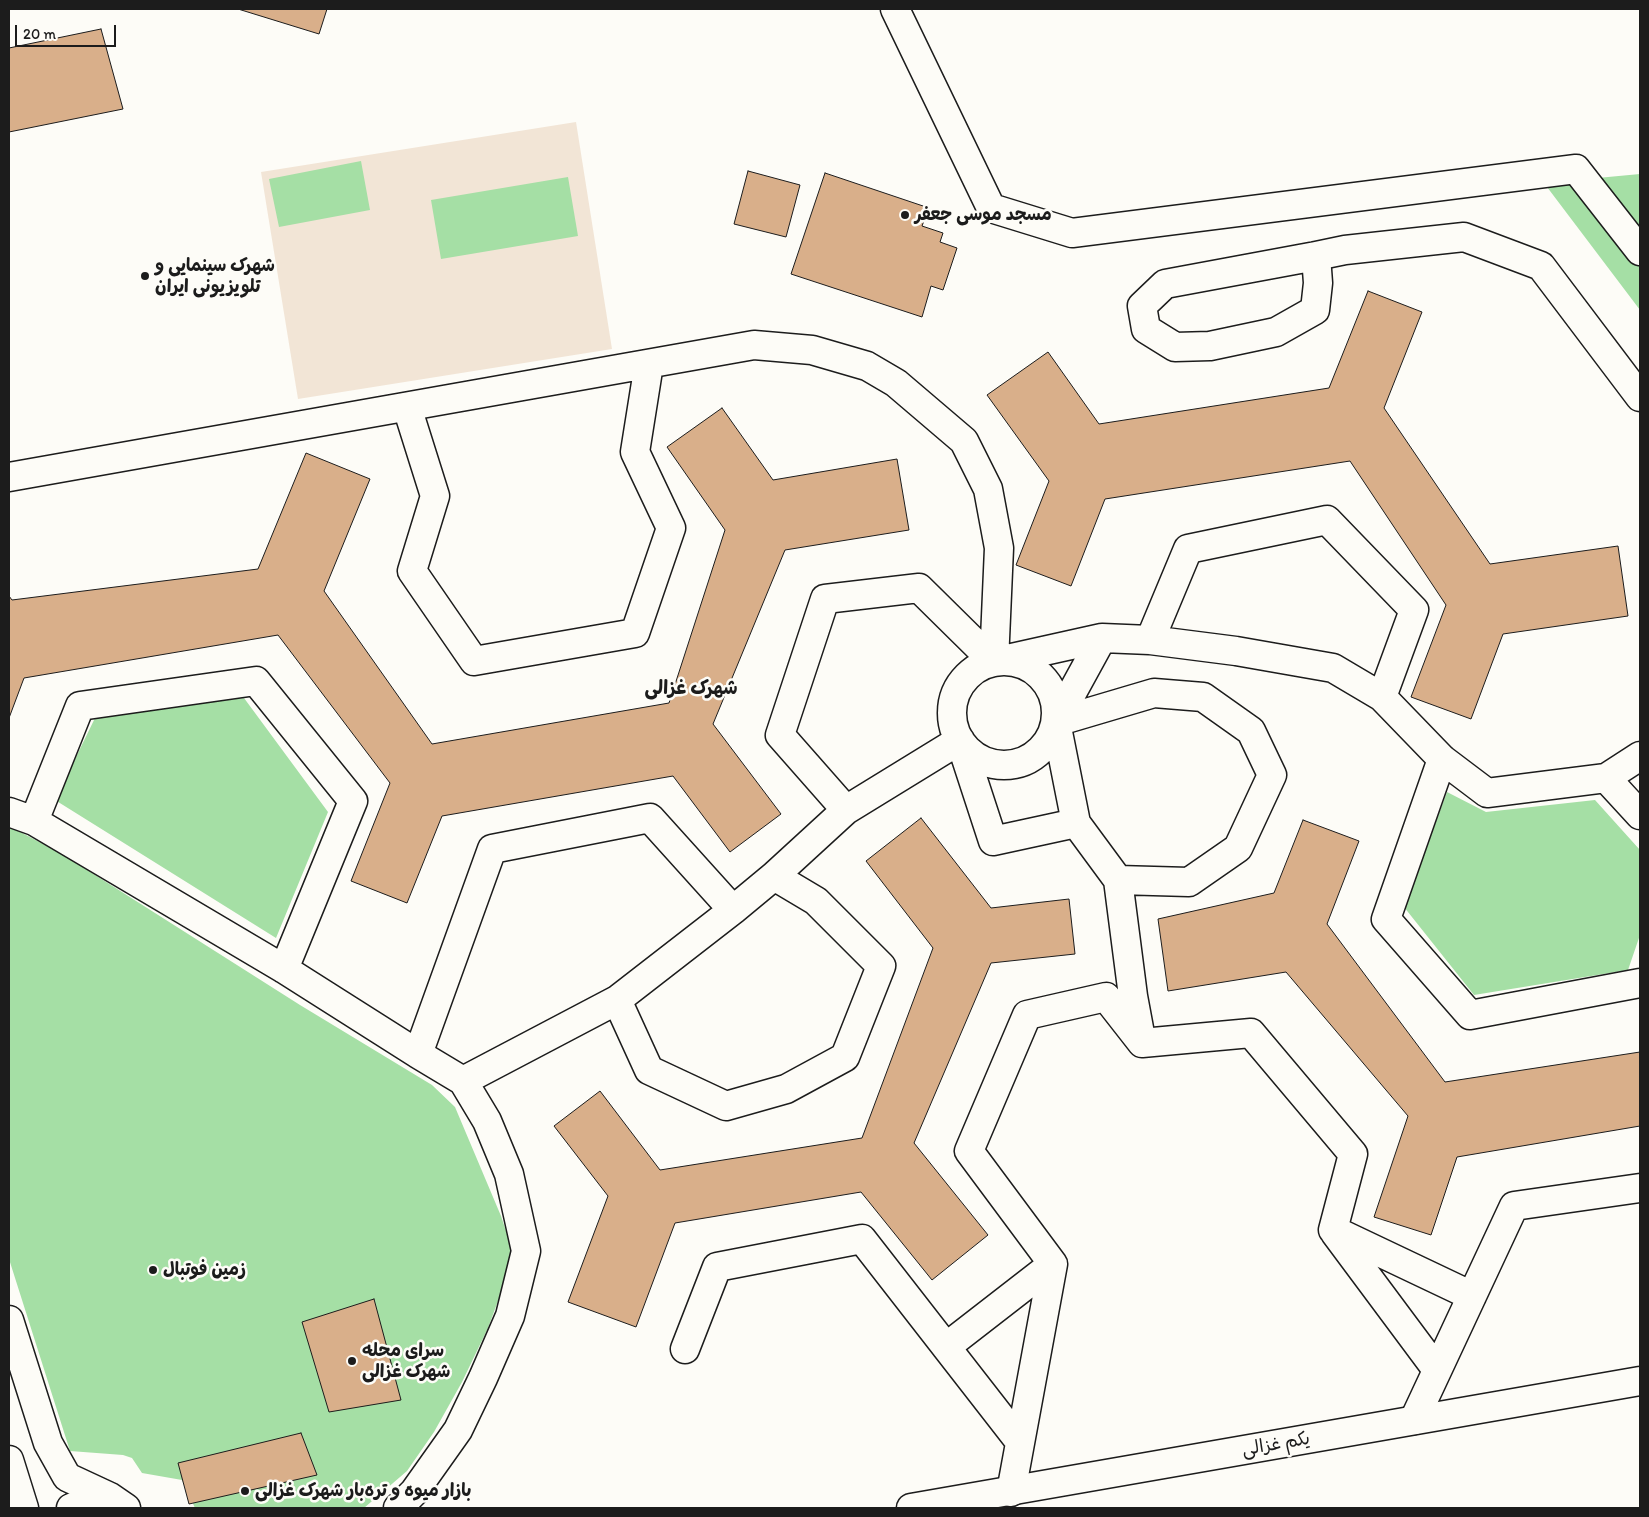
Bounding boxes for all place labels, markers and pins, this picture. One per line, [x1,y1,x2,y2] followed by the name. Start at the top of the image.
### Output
[915,204,1052,226] place label: مسجد موسی جعفر
[899,209,911,221] marker: مسجد موسی جعفر
[155,255,275,298] place label: شهرک سینمایی و تلویزیونی ایران
[139,270,151,282] marker: شهرک سینمایی و تلویزیونی ایران
[163,1259,246,1281] place label: زمین فوتبال
[147,1264,159,1276] marker: زمین فوتبال
[362,1340,450,1382] place label: سرای محله شهرک غزالی
[346,1355,358,1367] marker: سرای محله شهرک غزالی
[255,1480,471,1502] place label: بازار میوه و تره‌بار شهرک غزالی
[239,1485,251,1497] marker: بازار میوه و تره‌بار شهرک غزالی

